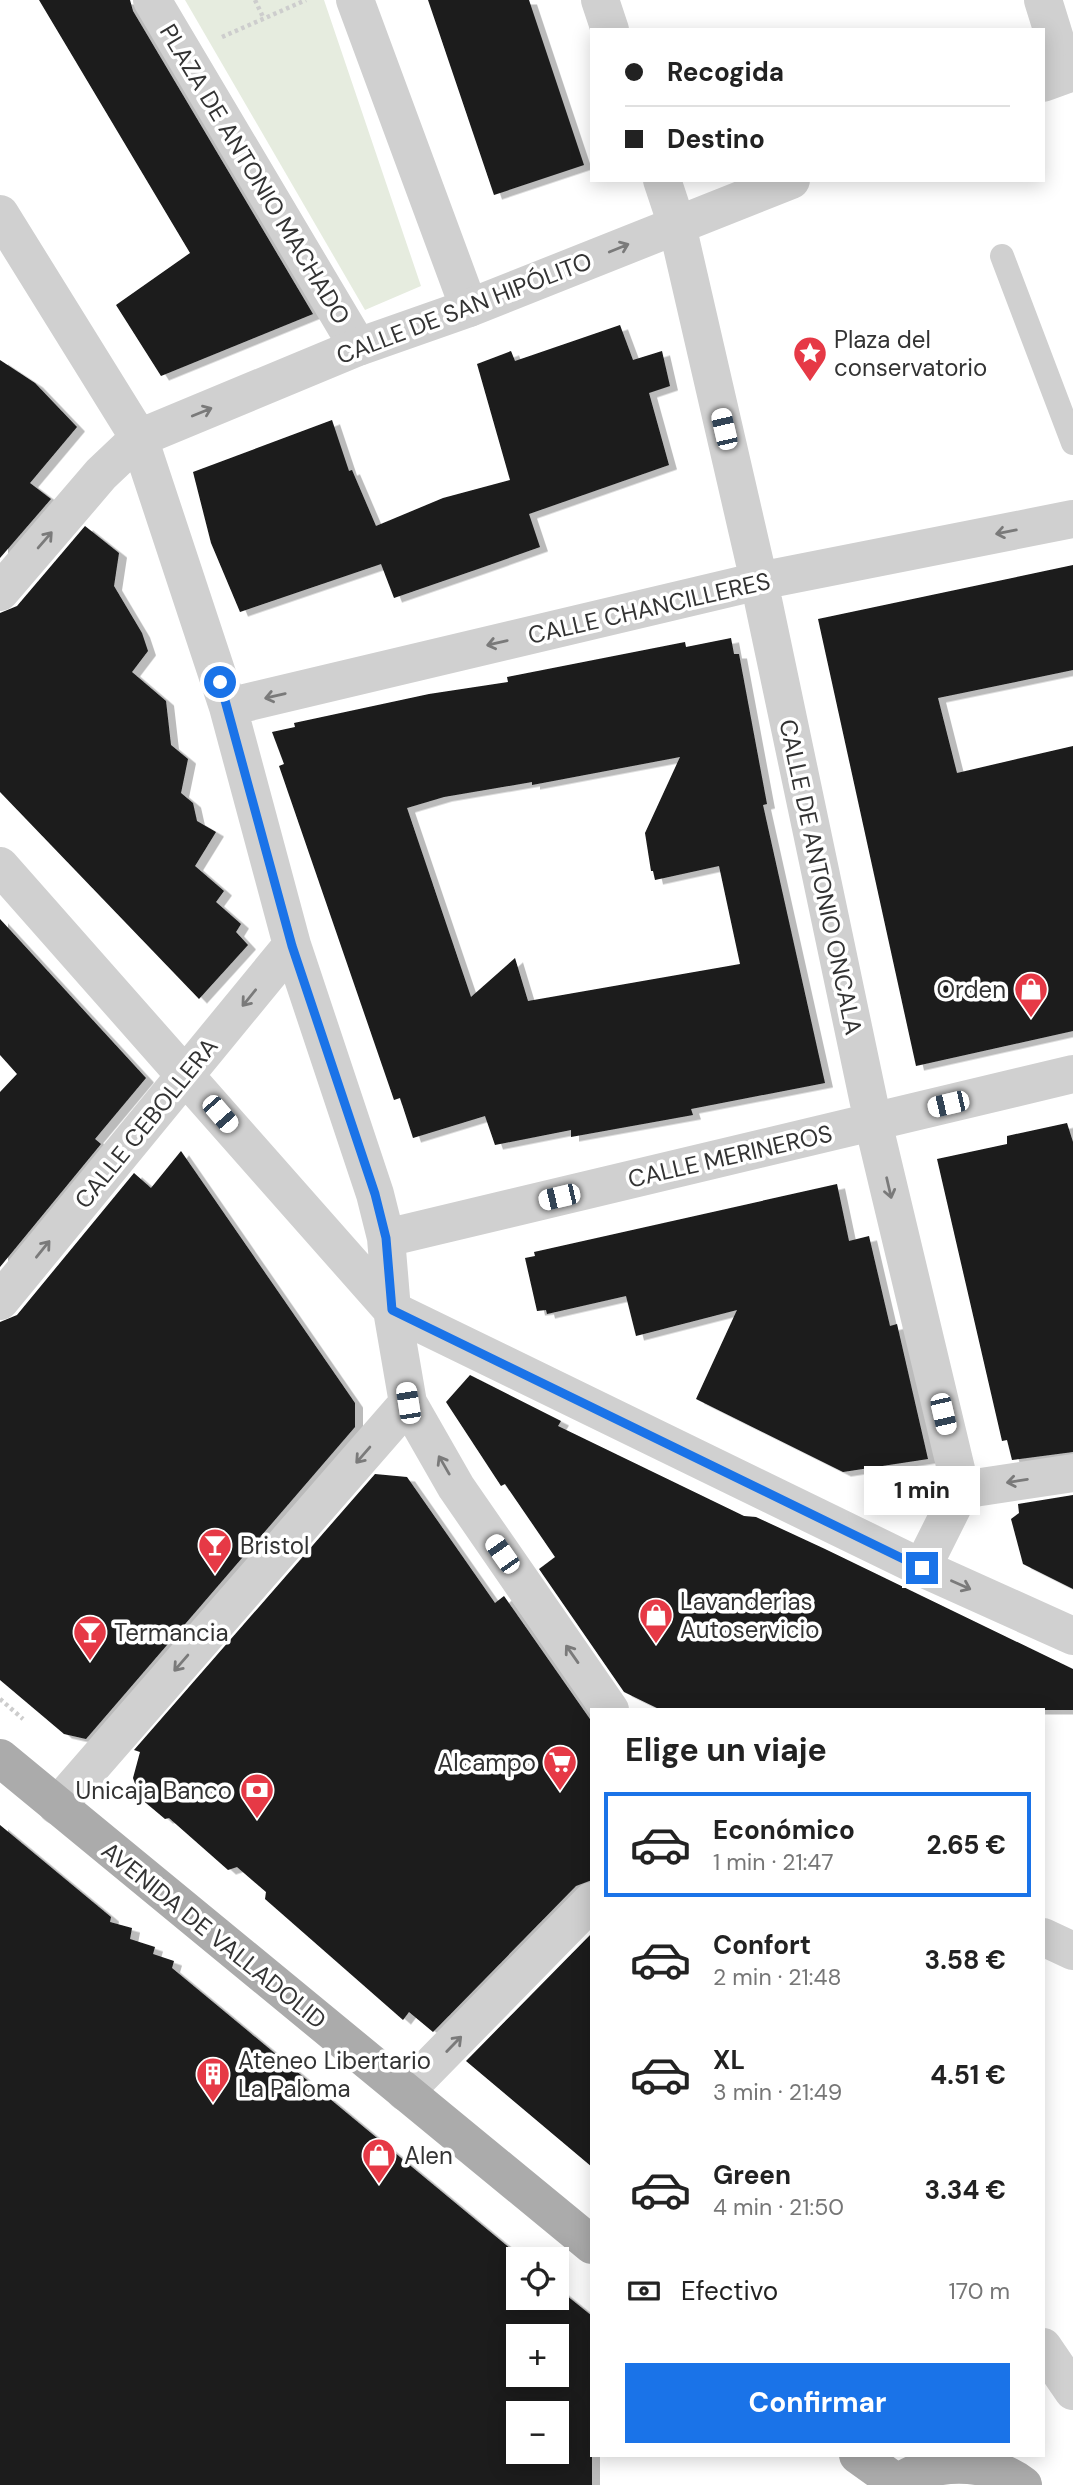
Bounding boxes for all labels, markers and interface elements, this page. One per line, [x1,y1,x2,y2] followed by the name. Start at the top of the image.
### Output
[153,18,357,330] street label: PLAZA DE ANTONIO MACHADO
[667,55,784,89] text: Recogida
[667,122,765,156] text: Destino
[607,240,629,253] one-way arrow
[332,245,596,371] street label: CALLE DE SAN HIPÓLITO
[834,324,987,383] place label: Plaza del conservatorio
[791,334,829,383] place icon: Plaza del conservatorio
[191,405,212,418] one-way arrow
[710,406,739,452] car
[995,526,1018,540] one-way arrow
[37,532,53,550] one-way arrow
[525,565,773,651] street label: CALLE CHANCILLERES
[486,637,509,651] one-way arrow
[204,666,236,698] route start
[264,690,287,703] one-way arrow
[772,716,870,1038] street label: CALLE DE ANTONIO ONCALA
[1012,970,1050,1019] shop icon: Orden
[937,974,1006,1005] place label: Orden
[241,989,257,1007] one-way arrow
[68,1031,224,1215] street label: CALLE CEBOLLERA
[926,1089,971,1119] car
[199,1091,242,1137] car
[625,1117,835,1195] street label: CALLE MERINEROS
[882,1176,896,1199] one-way arrow
[537,1182,582,1212] car
[36,1240,51,1258] one-way arrow
[395,1381,422,1425] car
[929,1391,958,1437] car
[355,1445,371,1463] one-way arrow
[437,1456,451,1476] one-way arrow
[864,1466,980,1516] callout: 1 min
[894,1475,950,1505] text: 1 min
[1006,1475,1029,1488] one-way arrow
[196,1526,234,1575] bar icon: Bristol
[240,1530,309,1561] place label: Bristol
[482,1531,523,1577] car
[906,1552,938,1584] route end
[950,1579,971,1592] one-way arrow
[680,1586,819,1645] place label: Lavanderias Autoservicio
[637,1596,675,1645] shop icon: Lavanderias Autoservicio
[71,1613,109,1662] bar icon: Termancia
[114,1617,229,1648] place label: Termancia
[565,1645,579,1664] one-way arrow
[173,1653,189,1671] one-way arrow
[625,1729,827,1771] text: Elige un viaje
[541,1743,579,1792] supermarket icon: Alcampo
[437,1747,536,1778] place label: Alcampo
[238,1771,276,1820] bank icon: Unicaja Banco
[75,1775,232,1806] place label: Unicaja Banco
[629,1813,692,1876] icon: car
[713,1813,855,1847] text: Económico
[926,1828,1006,1862] text: 2.65 €
[95,1835,333,2035] street label: AVENIDA DE VALLADOLID
[713,1847,834,1877] text: 1 min · 21:47
[629,1928,692,1991] icon: car
[713,1928,811,1962] text: Confort
[924,1943,1006,1977] text: 3.58 €
[713,1962,841,1992] text: 2 min · 21:48
[446,2036,463,2053] one-way arrow
[629,2043,692,2106] icon: car
[713,2043,745,2077] text: XL
[238,2045,431,2104] place label: Ateneo Libertario La Paloma
[194,2055,232,2104] building icon: Ateneo Libertario La Paloma
[930,2058,1006,2092] text: 4.51 €
[713,2077,842,2107] text: 3 min · 21:49
[360,2136,398,2185] shop icon: Alen
[404,2140,453,2171] place label: Alen
[629,2158,692,2221] icon: car
[713,2158,791,2192] text: Green
[925,2173,1006,2207] text: 3.34 €
[713,2192,844,2222] text: 4 min · 21:50
[506,2247,569,2464] map controls
[506,2247,569,2310] button: locate
[625,2272,663,2310] icon: cash
[681,2274,778,2308] text: Efectivo
[949,2276,1010,2306] text: 170 m
[506,2324,569,2387] button: +
[625,2363,1010,2443] button: Confirmar
[506,2401,569,2464] button: −

